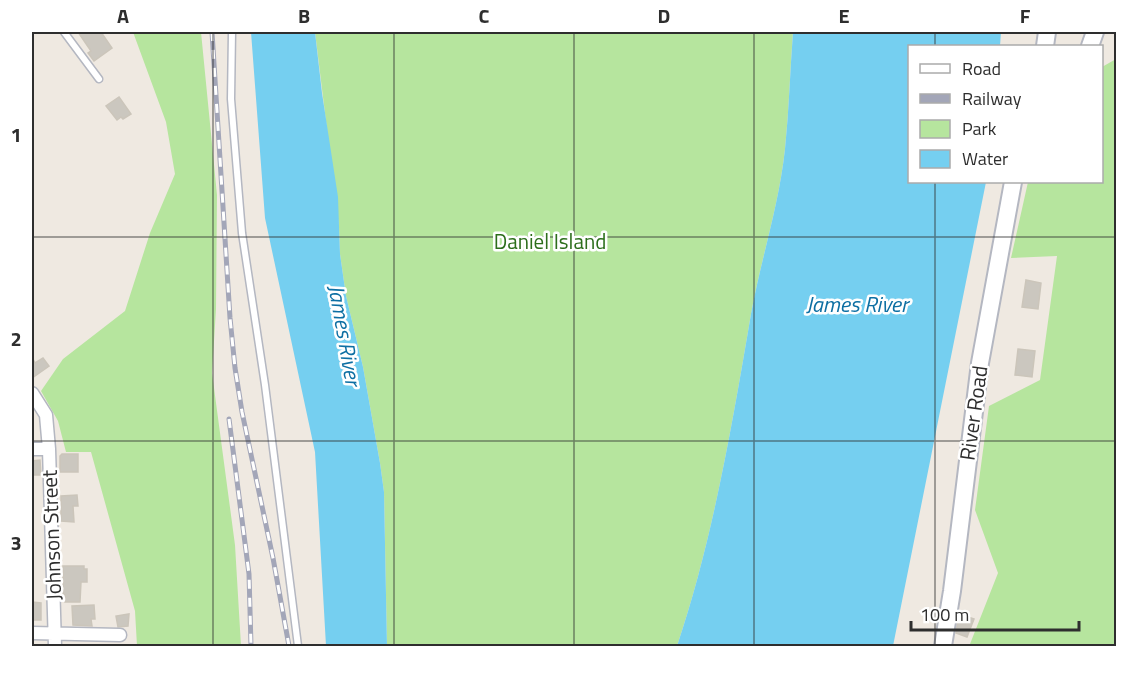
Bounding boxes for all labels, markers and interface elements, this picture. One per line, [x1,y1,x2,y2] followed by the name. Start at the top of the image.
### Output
[117,0,129,31] text: A
[298,0,310,31] text: B
[479,0,490,31] text: C
[658,0,670,31] text: D
[838,0,850,31] text: E
[1020,0,1031,31] text: F
[908,45,1103,183] legend
[962,55,1001,82] text: Road
[962,85,1022,112] text: Railway
[962,115,997,142] text: Park
[10,119,22,150] text: 1
[962,145,1008,172] text: Water
[494,225,606,257] park label: Daniel Island
[319,282,371,391] water label: James River
[806,287,911,321] water label: James River
[10,323,22,354] text: 2
[951,363,995,462] street label: River Road
[33,469,69,601] street label: Johnson Street
[10,527,22,558] text: 3
[911,594,1079,632] scale bar
[920,601,969,628] text: 100 m

